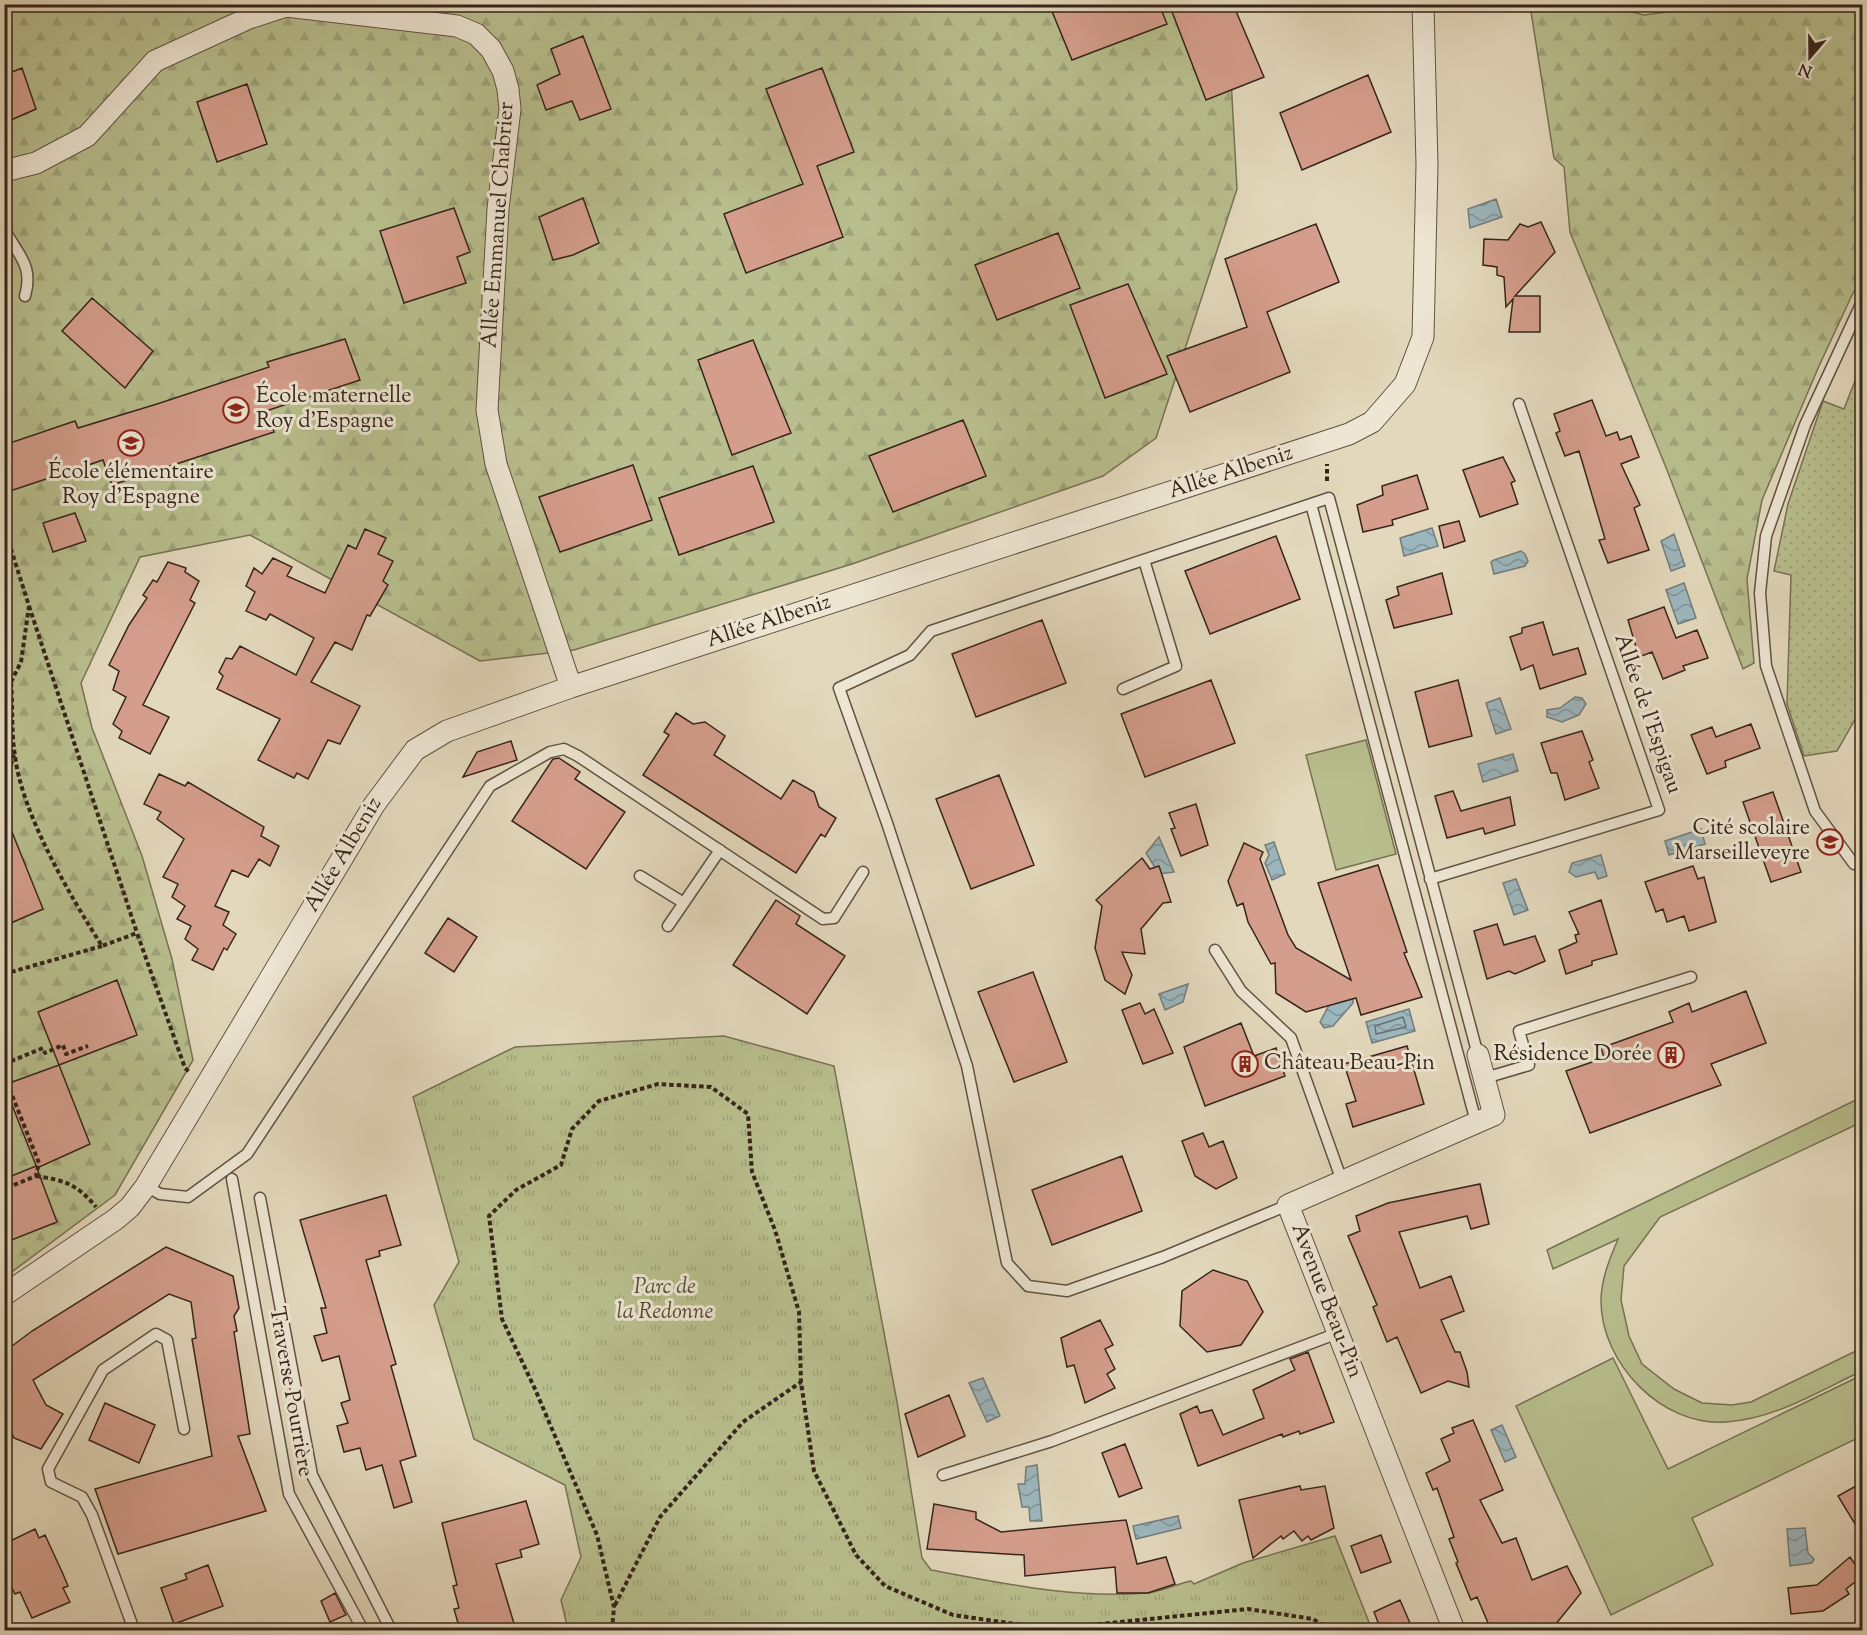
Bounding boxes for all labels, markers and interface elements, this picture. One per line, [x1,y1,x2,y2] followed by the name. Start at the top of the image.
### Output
[1780,27,1840,87] north arrow
[1796,56,1816,82] text: N
[474,101,524,349] street label: Allée Emmanuel Chabrier
[256,380,411,438] place label: École maternelle Roy d'Espagne
[221,395,251,425] school or university icon: École maternelle Roy d'Espagne
[116,428,146,458] school or university icon: École élémentaire Roy d'Espagne
[1165,438,1297,508] street label: Allée Albeniz
[48,456,214,514] place label: École élémentaire Roy d'Espagne
[703,587,835,657] street label: Allée Albeniz
[1605,630,1690,799] street label: Allée de l'Espigau
[297,791,391,919] street label: Allée Albeniz
[1674,813,1810,870] place label: Cité scolaire Marseilleveyre
[1815,827,1845,857] school or university icon: Cité scolaire Marseilleveyre
[1493,1039,1652,1071] place label: Résidence Dorée
[1656,1040,1686,1070] building icon: Résidence Dorée
[1264,1048,1435,1080] place label: Château Beau-Pin
[1230,1049,1260,1079] building icon: Château Beau-Pin
[1282,1219,1370,1383] street label: Avenue Beau-Pin
[617,1272,713,1329] park label: Parc de la Redonne
[259,1304,321,1480] street label: Traverse Pourrière

